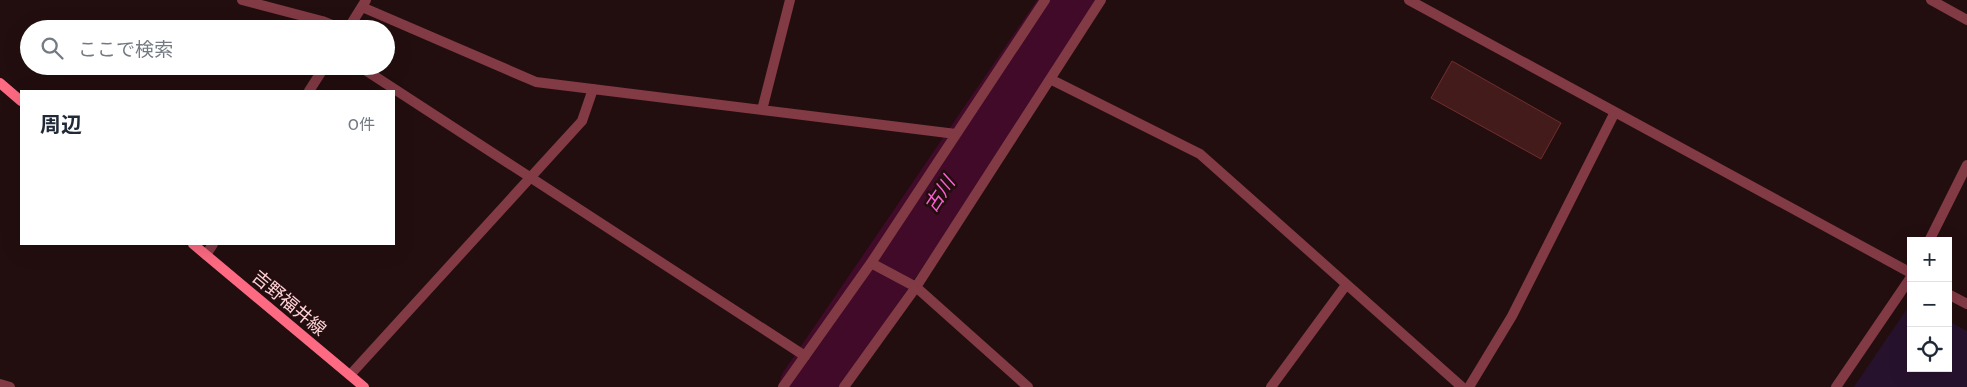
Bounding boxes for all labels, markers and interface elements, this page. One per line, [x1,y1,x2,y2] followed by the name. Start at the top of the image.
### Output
[20,20,395,75] search box
[38,34,66,62] icon: search
[78,38,173,61] text: ここで検索
[40,112,82,137] text: 周辺
[348,115,375,134] text: 0件
[919,170,961,216] water label: 古川
[1907,237,1952,372] map controls
[1907,237,1952,282] button: +
[247,266,331,340] street label: 吉野福井線
[1907,282,1952,327] button: −
[1907,327,1952,372] button: locate

